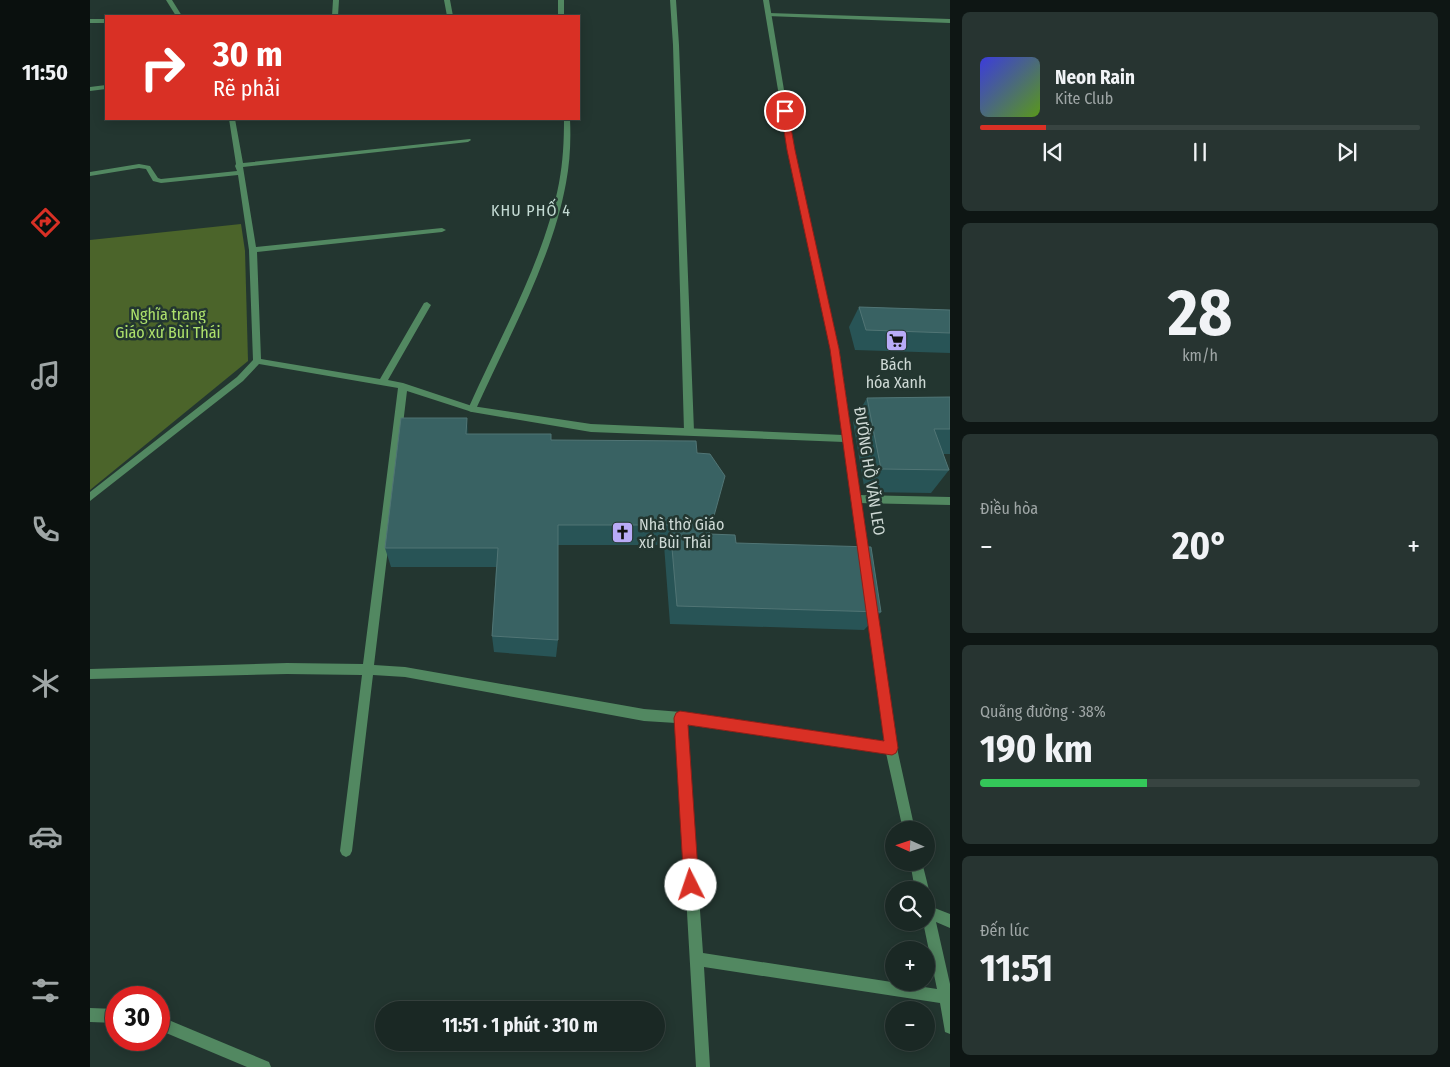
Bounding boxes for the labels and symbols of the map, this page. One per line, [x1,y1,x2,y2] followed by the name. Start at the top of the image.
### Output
[764,90,806,132] pin
[491,198,571,220] district label: KHU PHỐ 4
[115,305,221,342] park label: Nghĩa trang Giáo xứ Bùi Thái
[884,328,908,352] supermarket icon: Bách hóa Xanh
[866,355,926,392] place label: Bách hóa Xanh
[850,405,892,537] street label: ĐƯỜNG HỒ VĂN LEO
[639,515,724,552] place label: Nhà thờ Giáo xứ Bùi Thái
[611,521,635,545] church icon: Nhà thờ Giáo xứ Bùi Thái
[885,821,935,871] north arrow
[664,858,716,910] position arrow
[105,986,170,1051] speed limit sign: 30

